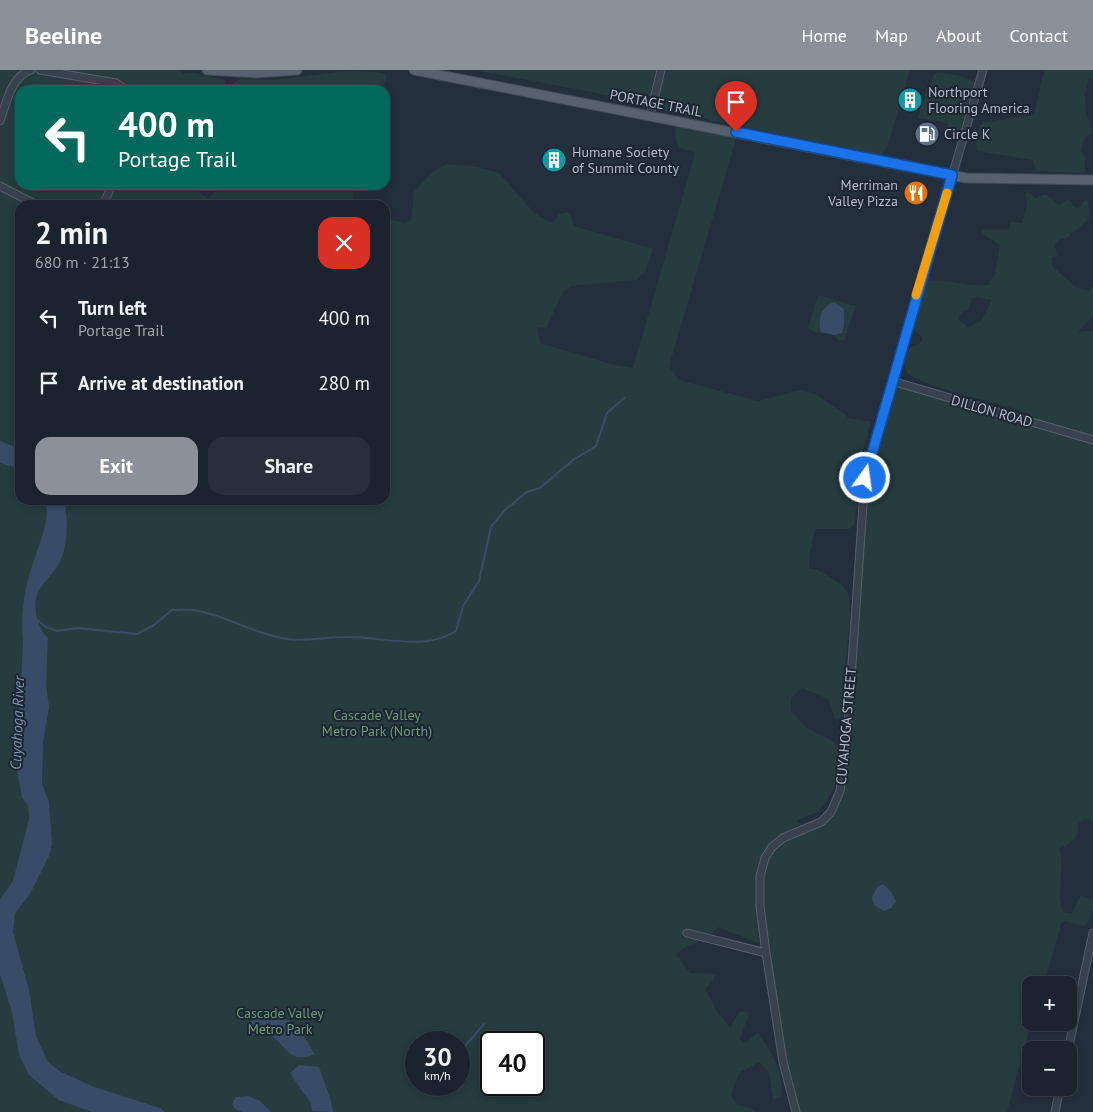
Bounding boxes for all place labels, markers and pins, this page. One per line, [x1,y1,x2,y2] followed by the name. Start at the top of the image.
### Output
[715,81,757,132] pin
[928,83,1030,117] place label: Northport Flooring America
[897,87,923,113] building icon: Northport Flooring America
[914,121,940,147] fuel station icon: Circle K
[944,125,991,143] place label: Circle K
[572,143,679,177] place label: Humane Society of Summit County
[541,147,567,173] building icon: Humane Society of Summit County
[827,176,898,210] place label: Merriman Valley Pizza
[903,180,929,206] restaurant icon: Merriman Valley Pizza

